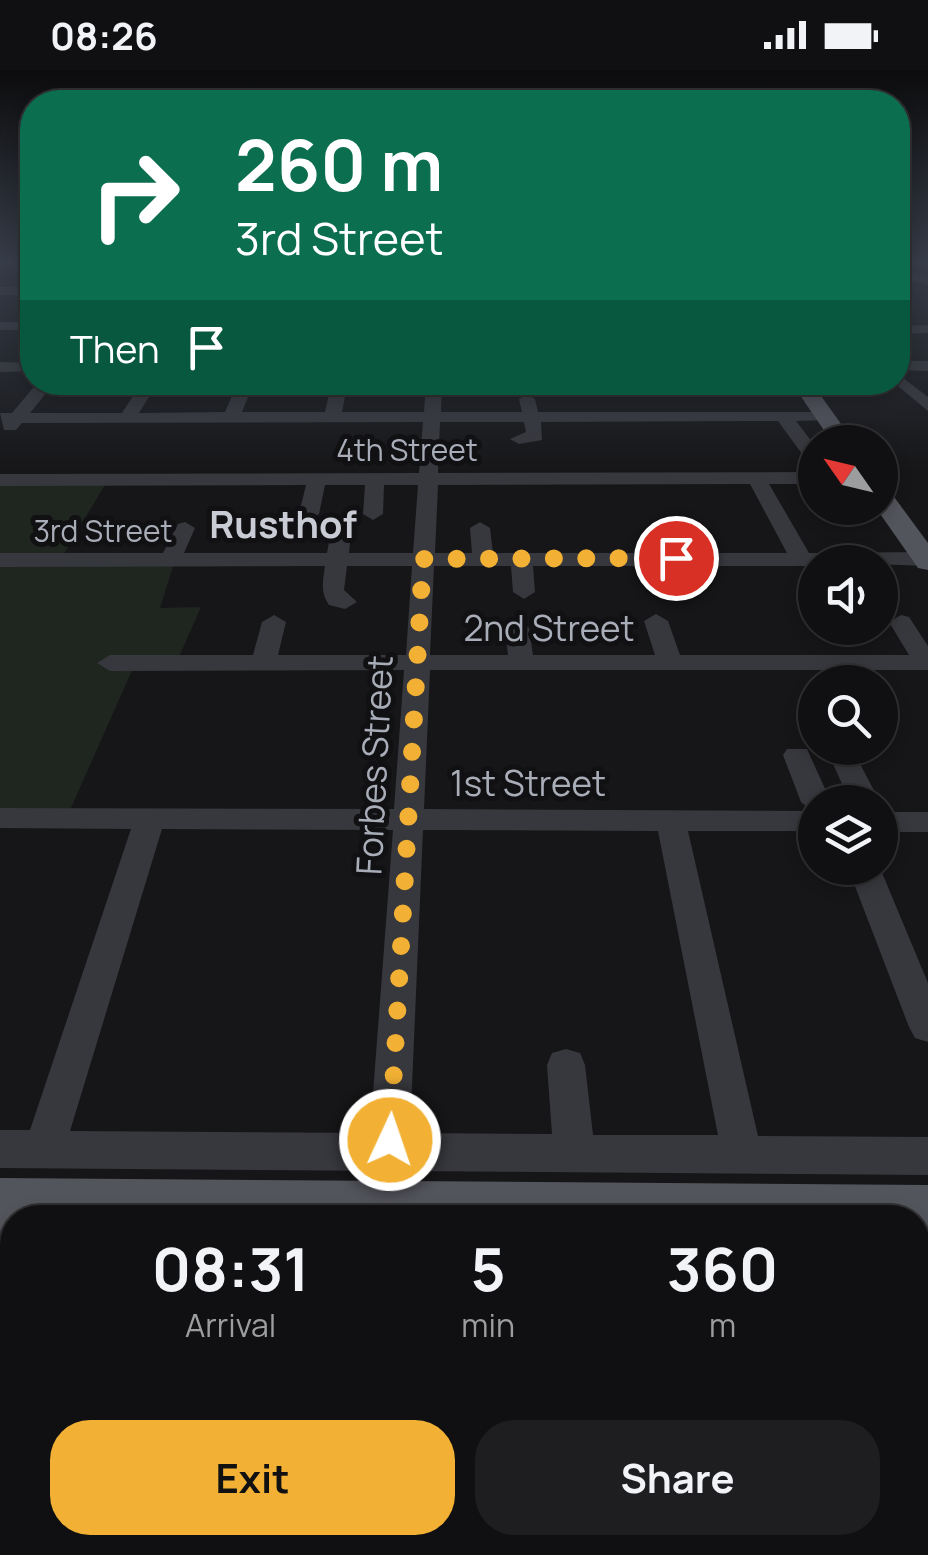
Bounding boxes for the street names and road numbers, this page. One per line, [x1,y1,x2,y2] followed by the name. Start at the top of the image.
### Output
[336,429,478,470] street label: 4th Street
[34,510,173,551] street label: 3rd Street
[463,604,635,652] street label: 2nd Street
[344,654,404,876] street label: Forbes Street
[450,759,606,807] street label: 1st Street

